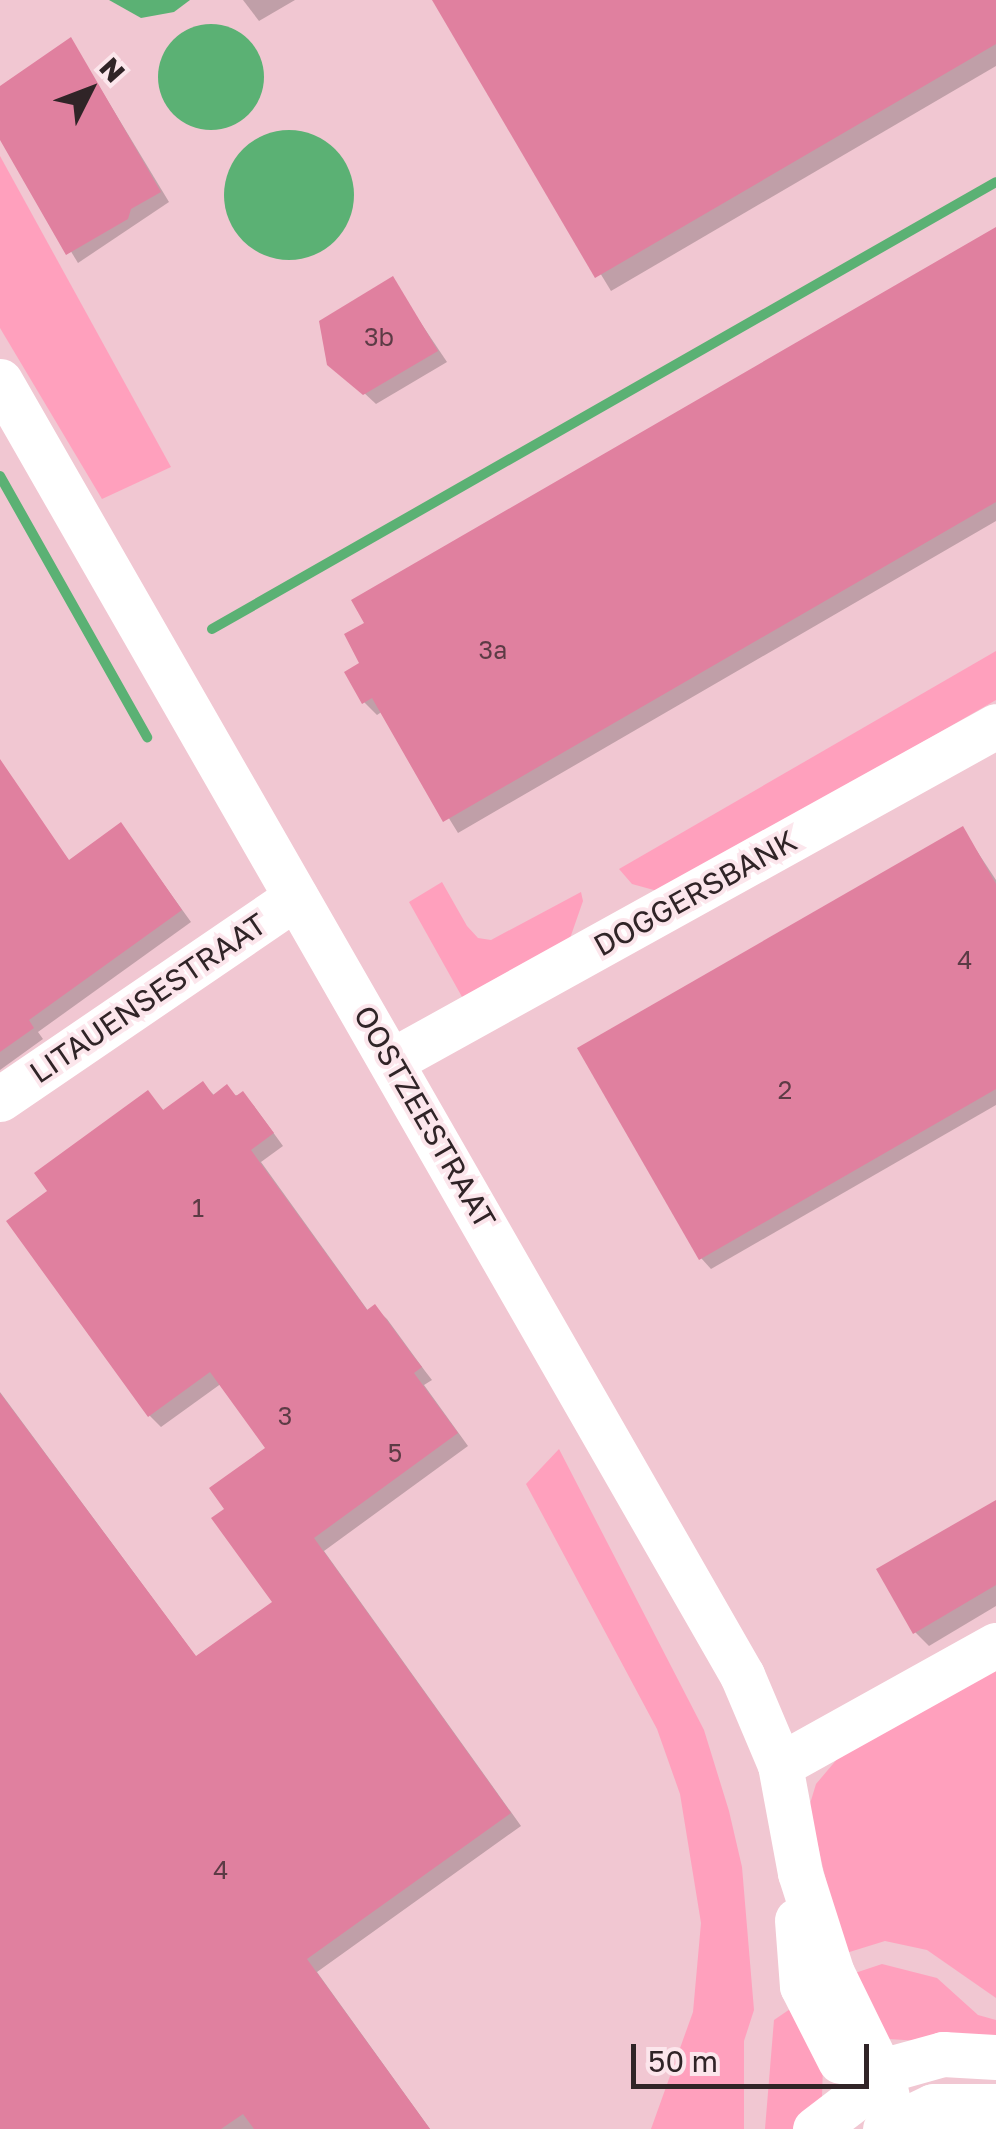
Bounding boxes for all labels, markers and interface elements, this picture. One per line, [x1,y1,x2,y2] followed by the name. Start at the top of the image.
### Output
[40,40,140,140] north arrow
[93,51,132,89] text: N
[364,322,394,352] house number: 3b
[479,635,507,665] house number: 3a
[587,822,803,964] street label: DOGGERSBANK
[23,906,273,1090] street label: LITAUENSESTRAAT
[957,945,973,975] house number: 4
[347,999,503,1235] street label: OOSTZEESTRAAT
[778,1075,792,1105] house number: 2
[192,1193,204,1223] house number: 1
[278,1401,292,1431] house number: 3
[388,1438,402,1468] house number: 5
[213,1855,229,1885] house number: 4
[636,2024,874,2086] scale bar
[648,2043,718,2079] text: 50 m

